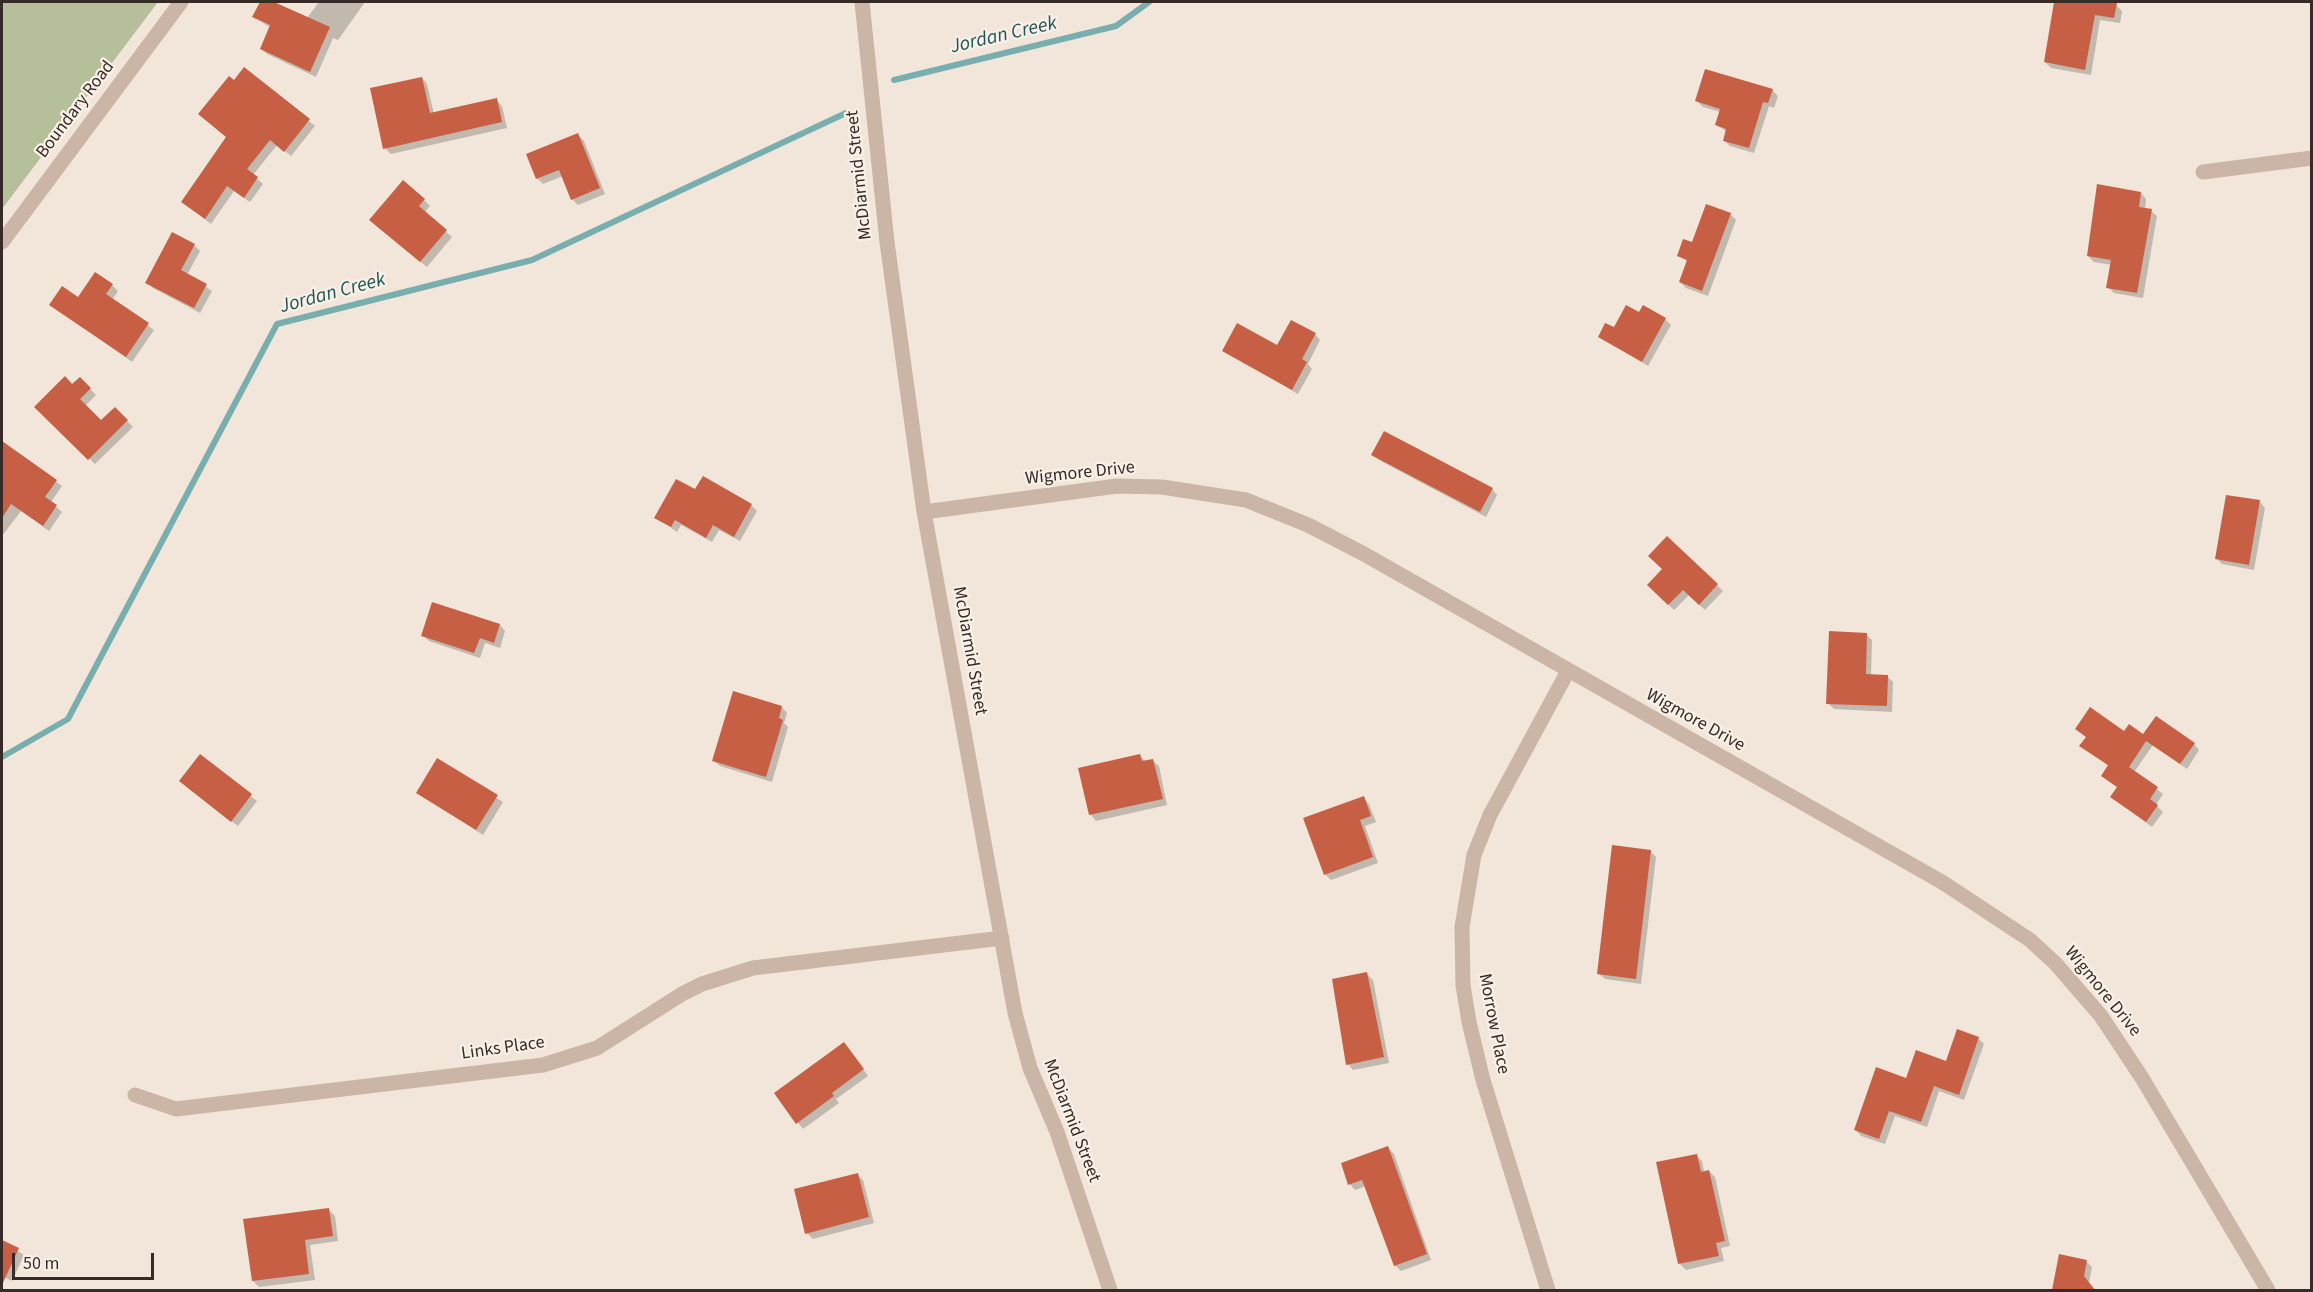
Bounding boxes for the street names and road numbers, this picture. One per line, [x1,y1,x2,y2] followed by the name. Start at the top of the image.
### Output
[32,57,120,163] street label: Boundary Road
[842,109,878,241] street label: McDiarmid Street
[1024,458,1136,490] street label: Wigmore Drive
[947,585,991,717] street label: McDiarmid Street
[1642,685,1748,757] street label: Wigmore Drive
[2059,942,2145,1042] street label: Wigmore Drive
[1473,972,1513,1076] street label: Morrow Place
[460,1032,546,1066] street label: Links Place
[1038,1056,1104,1186] street label: McDiarmid Street

